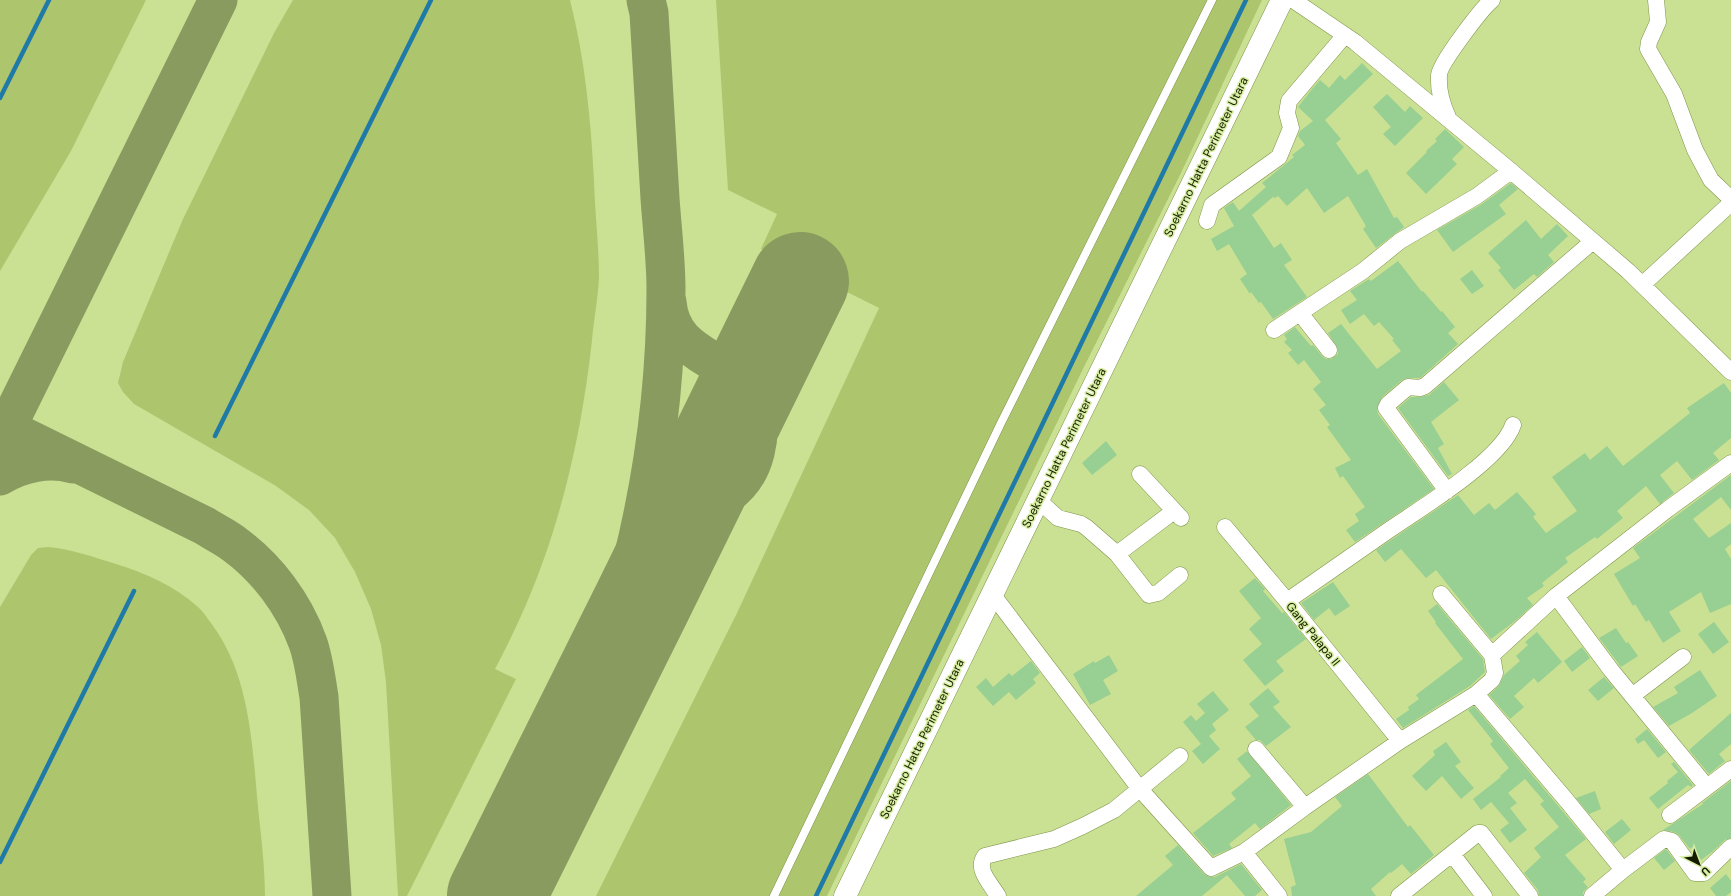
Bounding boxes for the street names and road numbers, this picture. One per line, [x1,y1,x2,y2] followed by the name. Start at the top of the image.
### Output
[1160,74,1252,240] street label: Soekarno Hatta Perimeter Utara
[1018,365,1110,531] street label: Soekarno Hatta Perimeter Utara
[1282,599,1344,669] street label: Gang Palapa II
[876,656,968,822] street label: Soekarno Hatta Perimeter Utara

